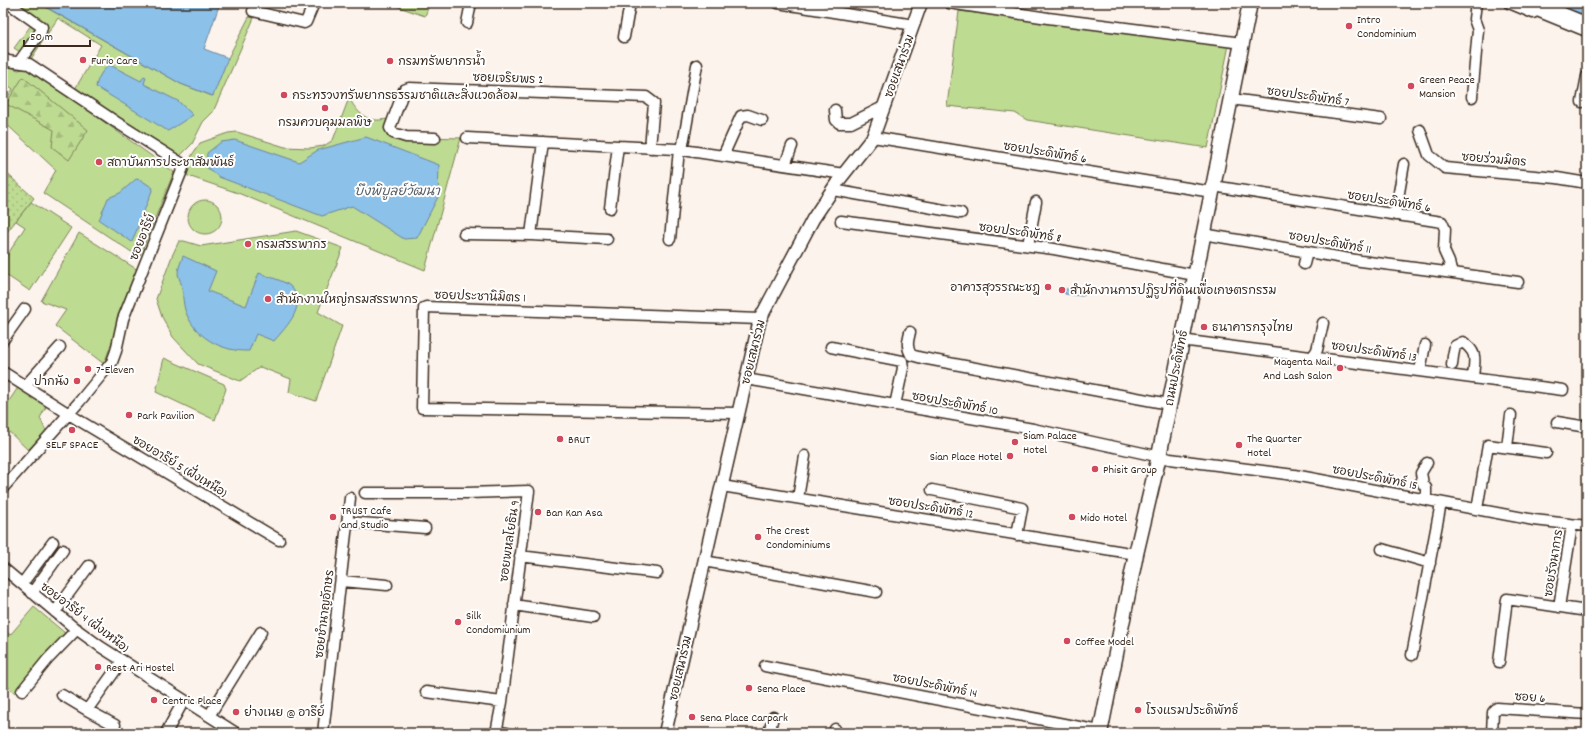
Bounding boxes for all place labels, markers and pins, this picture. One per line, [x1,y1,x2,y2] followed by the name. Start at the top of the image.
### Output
[1357,12,1416,43] place label: Intro Condominium
[1344,21,1354,31] marker: Intro Condominium
[398,50,485,71] place label: กรมทรัพยากรน้ำ
[91,53,138,70] place label: Furio Care
[78,55,88,65] marker: Furio Care
[385,56,395,66] marker: กรมทรัพยากรน้ำ
[1419,72,1475,103] place label: Green Peace Mansion
[1406,81,1416,91] marker: Green Peace Mansion
[292,84,518,105] place label: กระทรวงทรัพยากรธรรมชาติและสิ่งแวดล้อม
[279,90,289,100] marker: กระทรวงทรัพยากรธรรมชาติและสิ่งแวดล้อม
[320,103,330,113] marker: กรมควบคุมมลพิษ
[278,115,372,132] place label: กรมควบคุมมลพิษ
[107,154,235,172] place label: สถาบันการประชาสัมพันธ์
[94,157,104,167] marker: สถาบันการประชาสัมพันธ์
[256,237,327,254] place label: กรมสรรพากร
[243,239,253,249] marker: กรมสรรพากร
[1070,279,1276,300] place label: สำนักงานการปฏิรูปที่ดินเพื่อเกษตรกรรม
[950,280,1040,297] place label: อาคารสุวรรณะชฎ
[1043,282,1053,292] marker: อาคารสุวรรณะชฎ
[1057,285,1067,295] marker: สำนักงานการปฏิรูปที่ดินเพื่อเกษตรกรรม
[276,291,418,309] place label: สำนักงานใหญ่กรมสรรพากร
[263,294,273,304] marker: สำนักงานใหญ่กรมสรรพากร
[1212,319,1293,337] place label: ธนาคารกรุงไทย
[1199,322,1209,332] marker: ธนาคารกรุงไทย
[1263,354,1332,385] place label: Magenta Nail And Lash Salon
[96,362,135,379] place label: 7-Eleven
[1335,363,1345,373] marker: Magenta Nail And Lash Salon
[83,364,93,374] marker: 7-Eleven
[34,374,69,391] place label: ปากนัง
[72,376,82,386] marker: ปากนัง
[137,408,195,425] place label: Park Pavilion
[124,410,134,420] marker: Park Pavilion
[67,425,77,435] marker: SELF SPACE
[1023,428,1077,459] place label: Siam Palace Hotel
[1247,431,1302,462] place label: The Quarter Hotel
[568,432,590,449] place label: BRUT
[555,434,565,444] marker: BRUT
[46,437,99,454] place label: SELF SPACE
[1010,437,1020,447] marker: Siam Palace Hotel
[1234,440,1244,450] marker: The Quarter Hotel
[930,449,1002,466] place label: Sian Place Hotel
[1005,451,1015,461] marker: Sian Place Hotel
[1103,462,1157,479] place label: Phisit Group
[1090,464,1100,474] marker: Phisit Group
[341,503,391,534] place label: TRUST Cafe and Studio
[546,505,603,522] place label: Ban Kan Asa
[533,507,543,517] marker: Ban Kan Asa
[1080,510,1127,527] place label: Mido Hotel
[328,512,338,522] marker: TRUST Cafe and Studio
[1067,512,1077,522] marker: Mido Hotel
[766,523,830,554] place label: The Crest Condominiums
[753,532,763,542] marker: The Crest Condominiums
[466,608,531,639] place label: Silk Condomiunium
[453,617,463,627] marker: Silk Condomiunium
[1075,634,1134,651] place label: Coffee Model
[1062,636,1072,646] marker: Coffee Model
[106,660,175,677] place label: Rest Ari Hostel
[93,662,103,672] marker: Rest Ari Hostel
[757,681,806,698] place label: Sena Place
[744,683,754,693] marker: Sena Place
[162,693,221,710] place label: Centric Place
[149,695,159,705] marker: Centric Place
[1146,702,1239,720] place label: โรงแรมประดิพัทธ์
[244,704,325,722] place label: ย่างเนย @ อารีย์
[1133,705,1143,715] marker: โรงแรมประดิพัทธ์
[231,707,241,717] marker: ย่างเนย @ อารีย์
[700,710,788,727] place label: Sena Place Carpark
[687,712,697,722] marker: Sena Place Carpark

